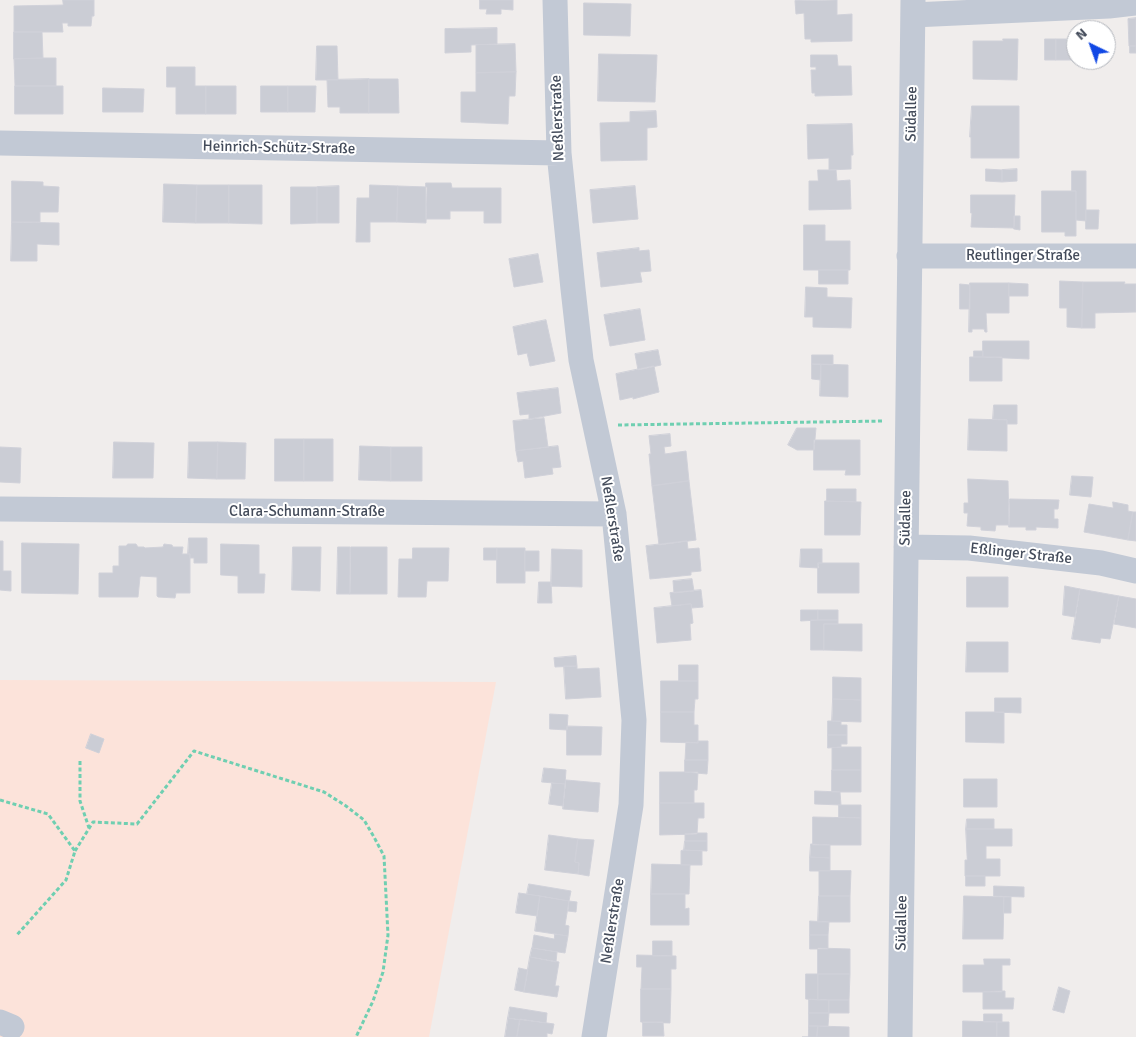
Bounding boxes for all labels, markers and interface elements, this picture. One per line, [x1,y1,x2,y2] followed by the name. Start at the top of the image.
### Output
[1066,20,1116,70] north arrow
[1072,25,1091,44] text: N
[548,75,568,161] street label: Neßlerstraße
[903,86,921,142] street label: Südallee
[203,138,355,158] street label: Heinrich-Schütz-Straße
[966,247,1080,265] street label: Reutlinger Straße
[596,475,628,563] street label: Neßlerstraße
[897,490,915,546] street label: Südallee
[229,503,385,521] street label: Clara-Schumann-Straße
[969,540,1073,568] street label: Eßlinger Straße
[597,877,629,965] street label: Neßlerstraße
[893,895,911,951] street label: Südallee

